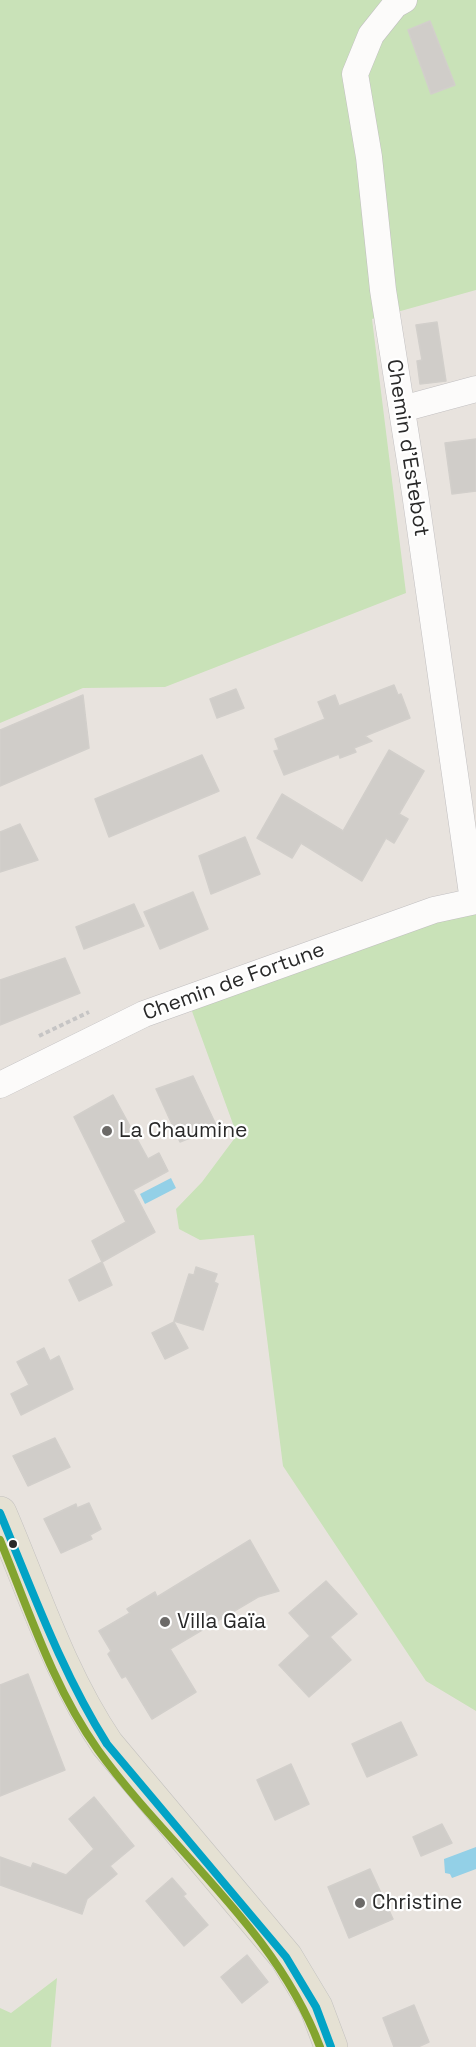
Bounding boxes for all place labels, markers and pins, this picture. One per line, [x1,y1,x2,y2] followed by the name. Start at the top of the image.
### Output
[119,1118,247,1144] place label: La Chaumine
[100,1124,114,1138] marker: La Chaumine
[7,1538,19,1550] unlabelled marker
[177,1609,266,1635] place label: Villa Gaïa
[158,1615,172,1629] marker: Villa Gaïa
[372,1890,462,1916] place label: Christine
[353,1896,367,1910] marker: Christine

